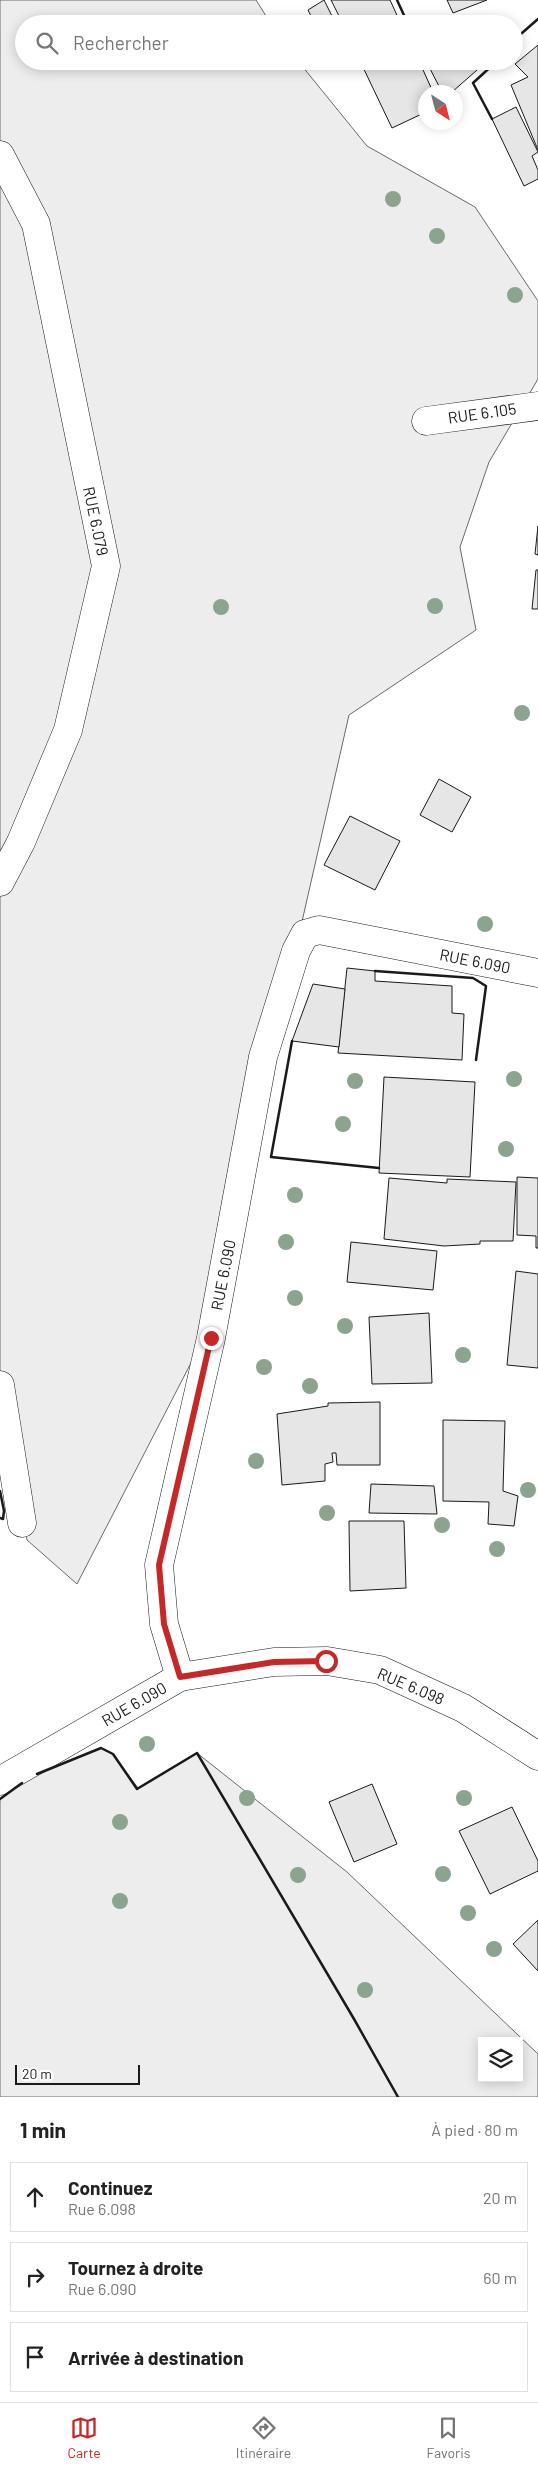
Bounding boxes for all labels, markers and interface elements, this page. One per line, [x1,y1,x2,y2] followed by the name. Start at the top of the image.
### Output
[15,15,523,70] search box
[33,29,61,57] icon: search
[73,31,169,54] text: Rechercher
[418,85,463,130] north arrow
[447,398,517,427] street label: RUE 6.105
[80,485,113,557] street label: RUE 6.079
[438,944,512,977] street label: RUE 6.090
[206,1238,239,1312] street label: RUE 6.090
[200,1327,223,1350] route end
[315,1650,338,1673] route start
[375,1663,448,1708] street label: RUE 6.098
[98,1677,170,1730] street label: RUE 6.090
[478,2037,523,2082] map controls
[478,2037,523,2082] button: layers
[15,2062,140,2085] scale bar
[22,2065,52,2082] text: 20 m
[20,2117,66,2142] text: 1 min
[431,2120,518,2139] text: À pied · 80 m
[68,2176,152,2199] text: Continuez
[21,2183,49,2211] icon: ahead
[483,2188,517,2207] text: 20 m
[68,2199,136,2218] text: Rue 6.098
[68,2256,204,2279] text: Tournez à droite
[21,2263,49,2291] icon: right
[483,2268,517,2287] text: 60 m
[68,2279,137,2298] text: Rue 6.090
[21,2343,49,2371] icon: arrive
[68,2346,244,2369] text: Arrivée à destination
[68,2414,101,2461] tab: Carte
[236,2414,291,2461] tab: Itinéraire
[426,2414,470,2461] tab: Favoris

